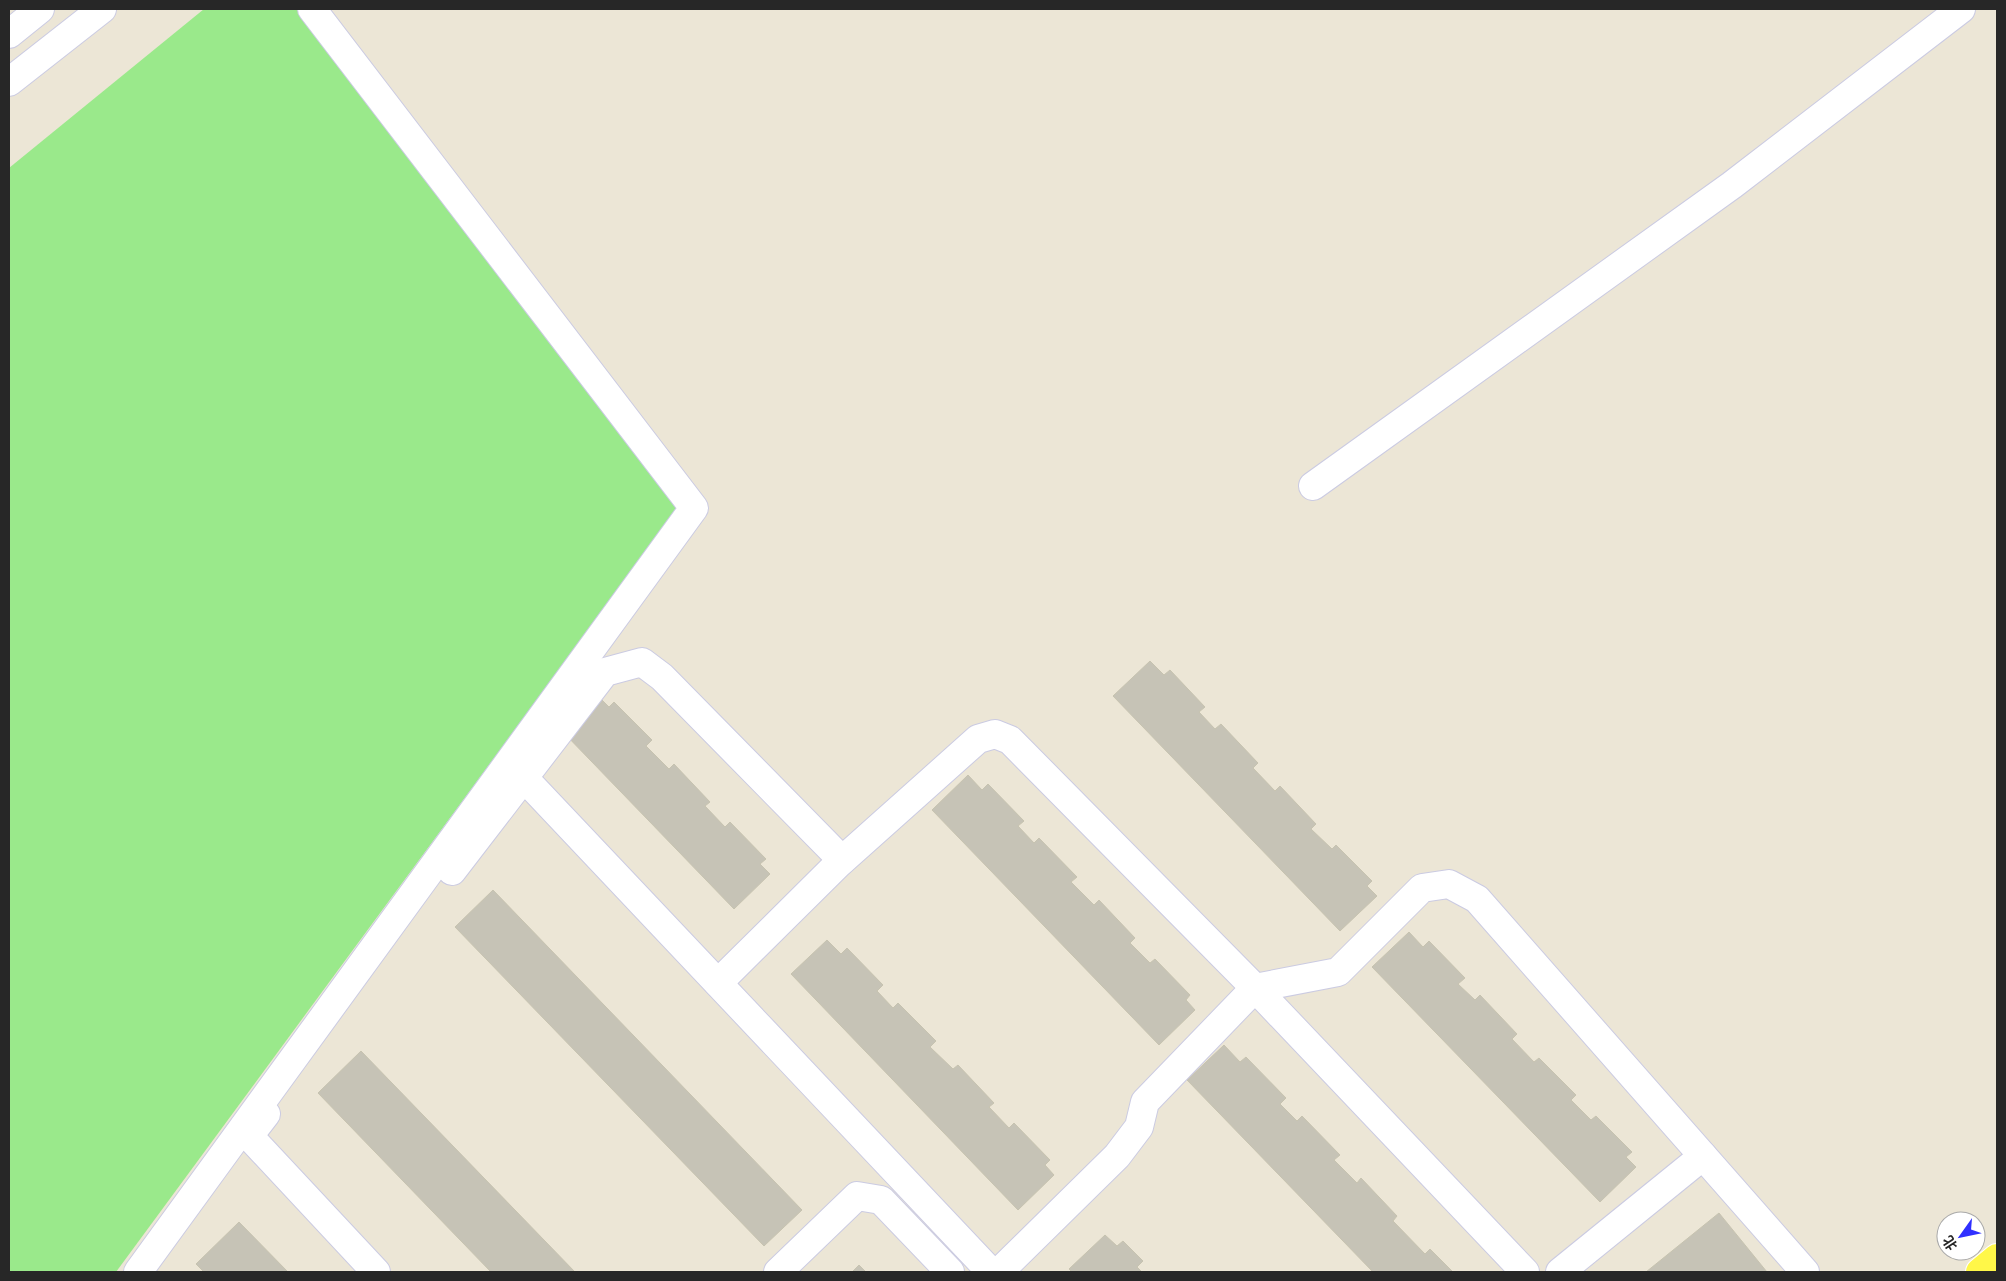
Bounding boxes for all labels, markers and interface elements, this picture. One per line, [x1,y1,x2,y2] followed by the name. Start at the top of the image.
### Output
[1936,1211,1986,1261] north arrow
[1939,1232,1961,1254] text: 北

